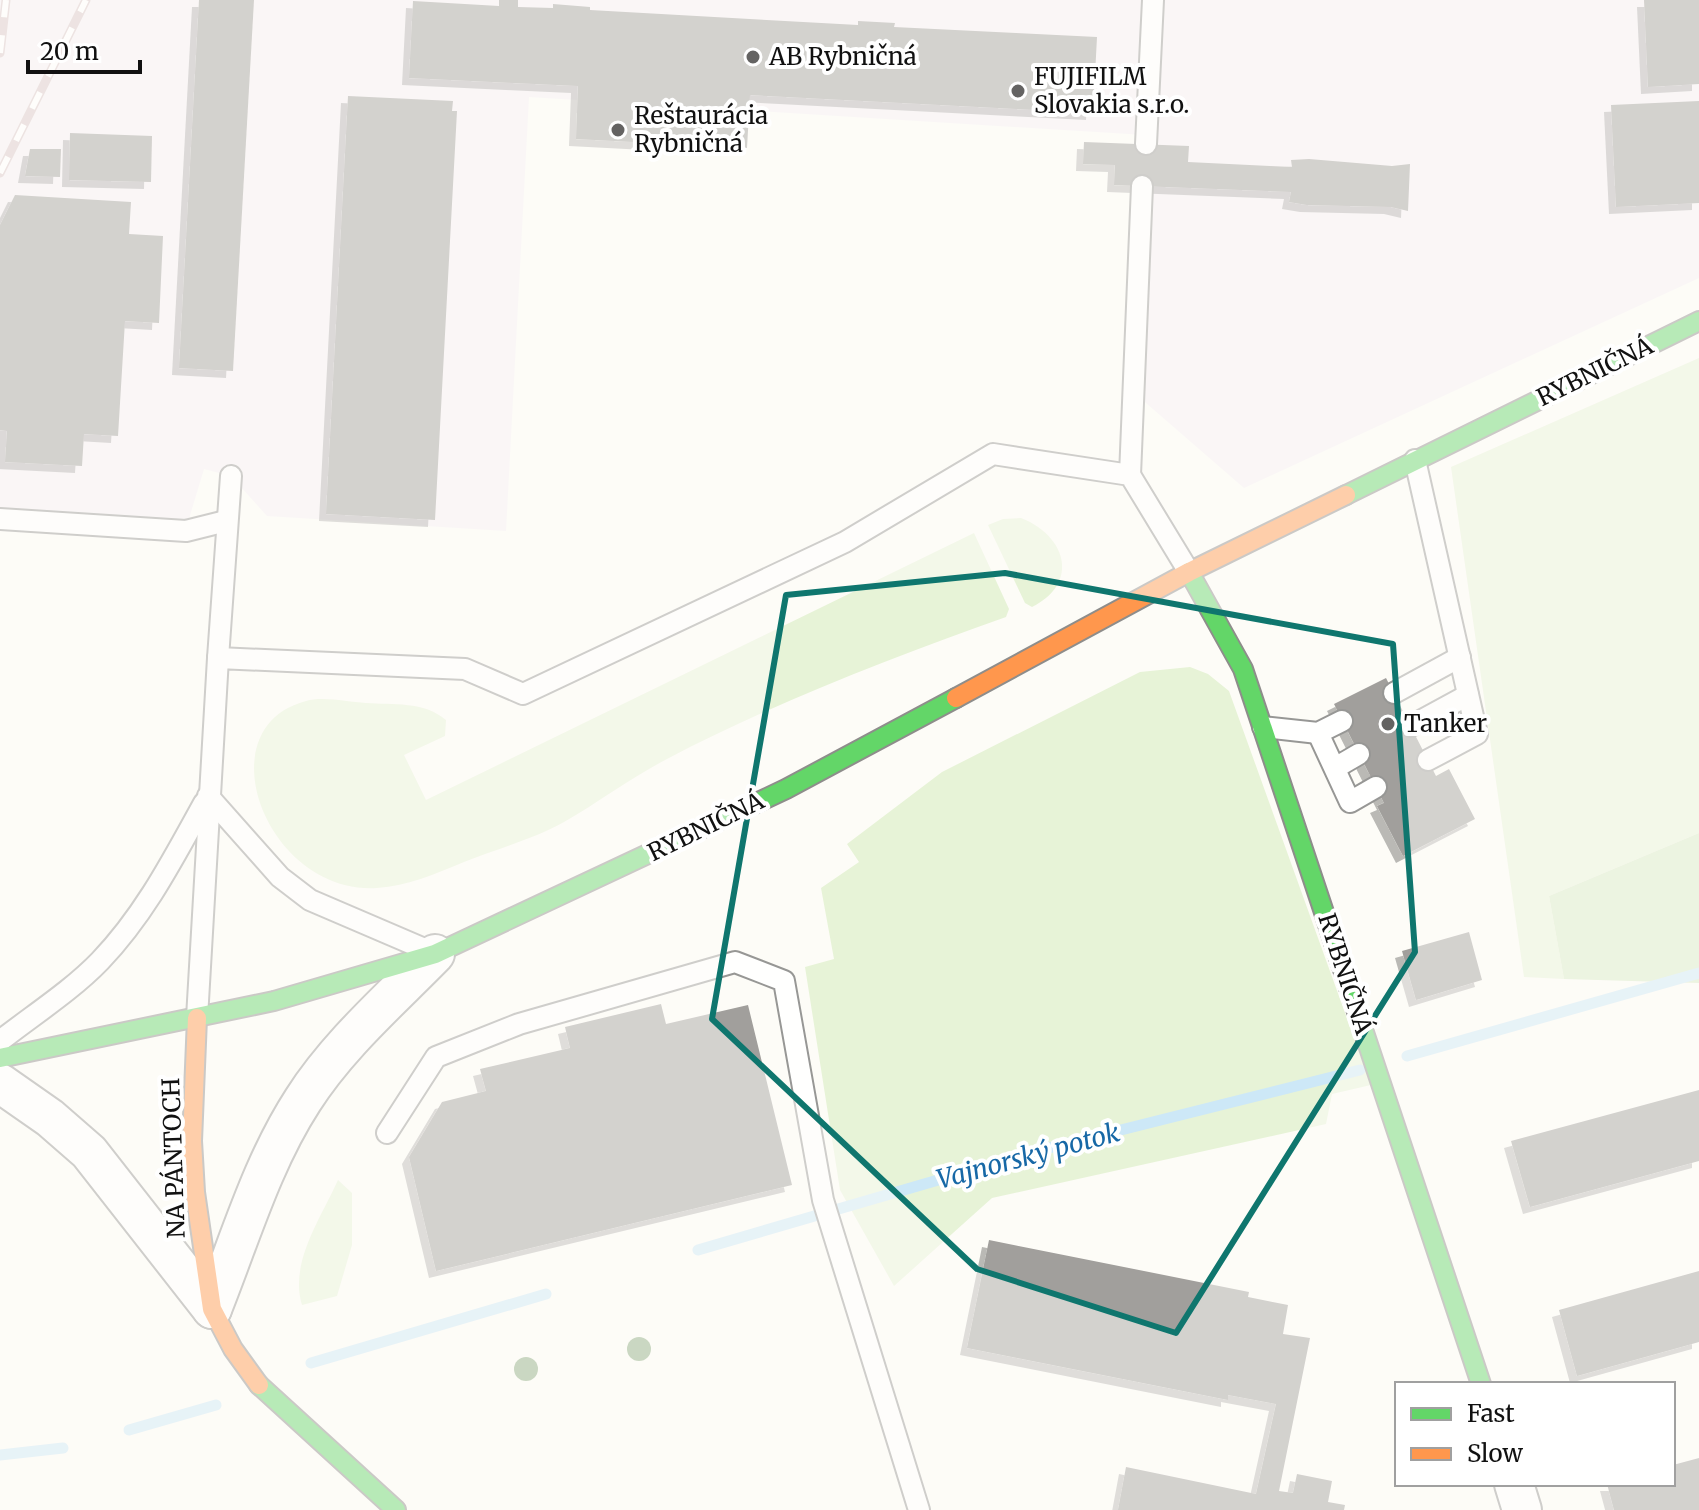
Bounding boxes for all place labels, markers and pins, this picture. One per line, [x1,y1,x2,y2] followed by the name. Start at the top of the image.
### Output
[768,41,917,72] place label: AB Rybničná
[744,48,762,66] marker: AB Rybničná
[1034,61,1189,120] place label: FUJIFILM Slovakia s.r.o.
[1009,82,1027,100] marker: FUJIFILM Slovakia s.r.o.
[634,100,768,159] place label: Reštaurácia Rybničná
[609,121,627,139] marker: Reštaurácia Rybničná
[1404,708,1487,739] place label: Tanker
[1379,715,1397,733] marker: Tanker

